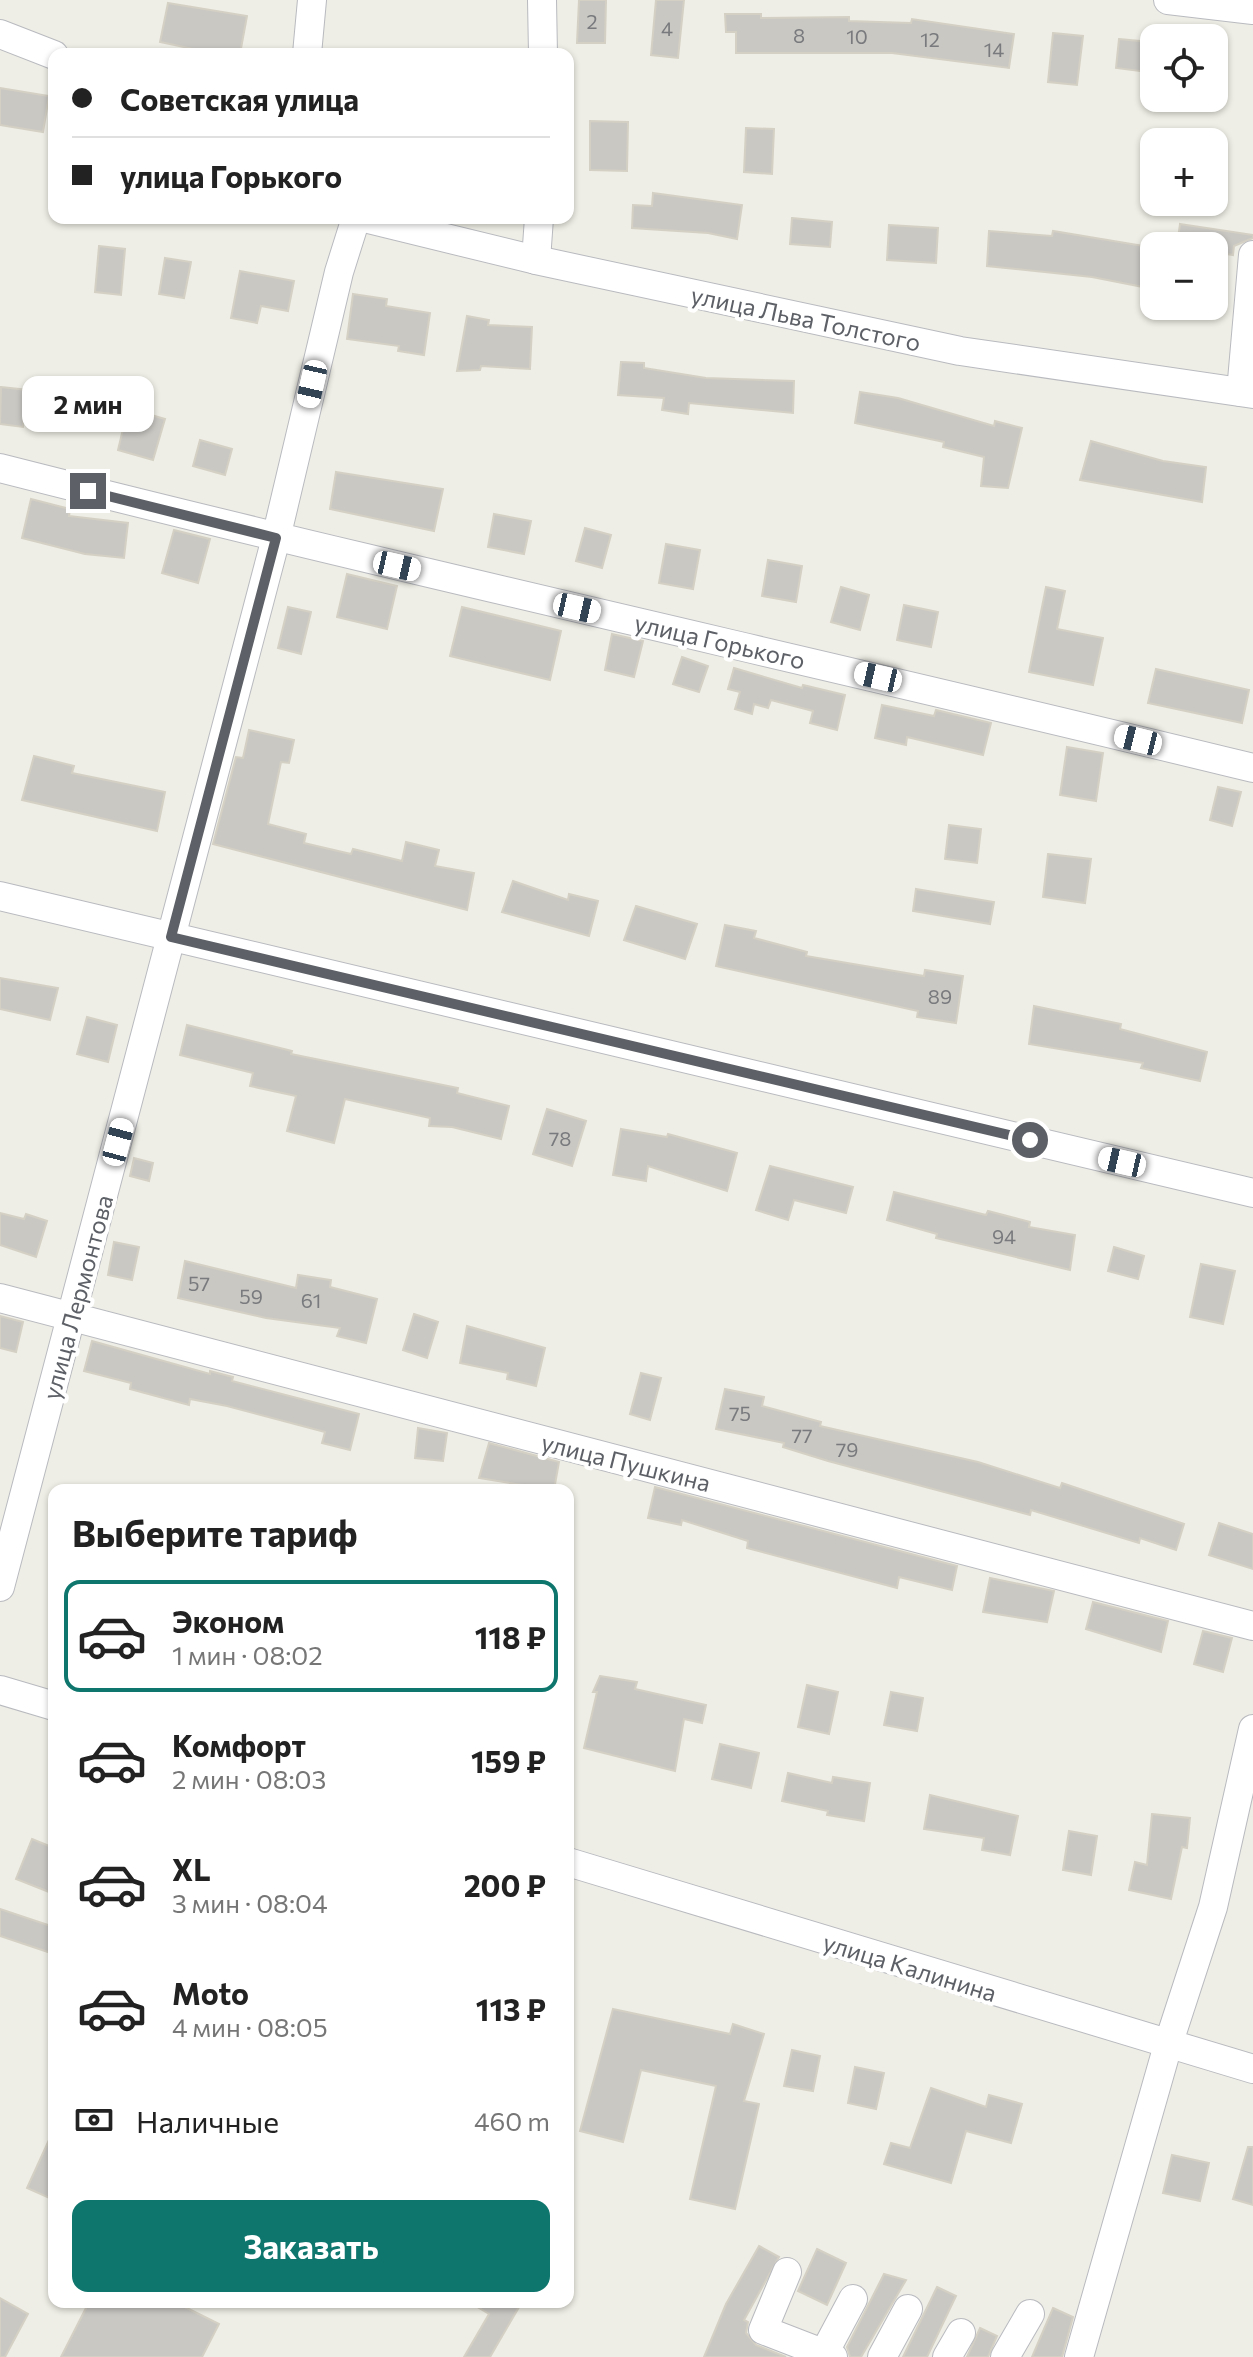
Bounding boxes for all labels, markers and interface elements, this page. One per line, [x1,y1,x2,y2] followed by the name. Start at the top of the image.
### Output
[586,9,598,33] house number: 2
[661,16,673,40] house number: 4
[793,23,805,47] house number: 8
[846,24,868,48] house number: 10
[1140,24,1228,320] map controls
[1140,24,1228,112] button: locate
[920,27,940,51] house number: 12
[984,37,1004,61] house number: 14
[120,80,359,117] text: Советская улица
[1140,128,1228,216] button: +
[120,157,342,194] text: улица Горького
[1140,232,1228,320] button: −
[689,279,923,357] street label: улица Льва Толстого
[295,358,329,410] car
[22,375,154,431] callout: 2 мин
[53,388,123,419] text: 2 мин
[70,473,106,509] route end
[371,549,423,583] car
[551,591,603,625] car
[632,607,808,675] street label: улица Горького
[852,660,904,694] car
[1112,723,1164,757] car
[928,984,952,1008] house number: 89
[100,1116,136,1168] car
[1012,1122,1048,1158] route start
[549,1126,571,1150] house number: 78
[1096,1145,1148,1179] car
[36,1192,118,1402] street label: улица Лермонтова
[992,1224,1016,1248] house number: 94
[188,1271,210,1295] house number: 57
[239,1284,263,1308] house number: 59
[301,1288,321,1312] house number: 61
[729,1401,751,1425] house number: 75
[791,1423,813,1447] house number: 77
[538,1427,714,1497] street label: улица Пушкина
[836,1437,858,1461] house number: 79
[72,1510,357,1554] text: Выберите тариф
[76,1600,148,1672] icon: car
[172,1602,284,1639] text: Эконом
[475,1618,546,1655] text: 118 ₽
[172,1639,323,1670] text: 1 мин · 08:02
[76,1724,148,1796] icon: car
[172,1726,306,1763] text: Комфорт
[471,1742,546,1779] text: 159 ₽
[172,1763,326,1794] text: 2 мин · 08:03
[76,1848,148,1920] icon: car
[172,1850,211,1887] text: XL
[464,1866,546,1903] text: 200 ₽
[172,1887,328,1918] text: 3 мин · 08:04
[820,1927,1000,2007] street label: улица Калинина
[76,1972,148,2044] icon: car
[172,1974,249,2011] text: Moto
[476,1990,546,2027] text: 113 ₽
[172,2011,328,2042] text: 4 мин · 08:05
[72,2098,116,2142] icon: cash
[136,2102,279,2139] text: Наличные
[474,2105,550,2136] text: 460 m
[72,2200,550,2292] button: Заказать

